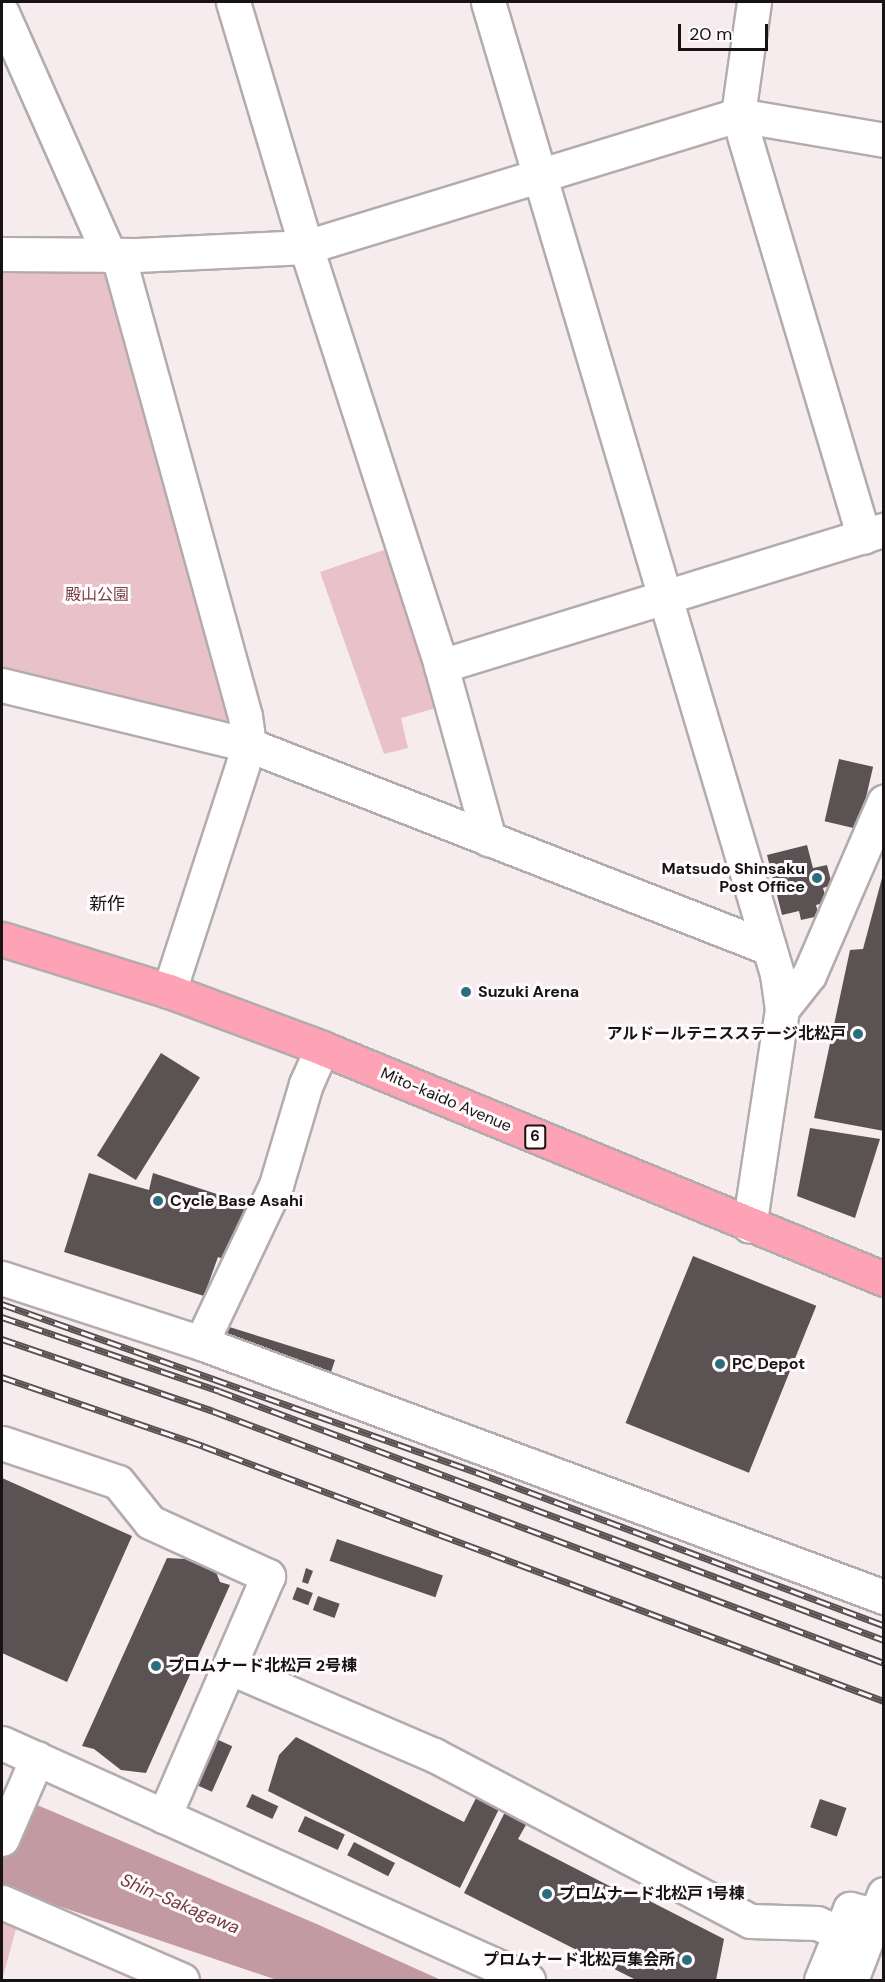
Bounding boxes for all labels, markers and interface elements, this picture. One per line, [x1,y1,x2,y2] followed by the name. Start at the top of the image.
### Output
[681,12,771,50] scale bar
[689,22,732,46] text: 20 m
[65,585,129,605] park label: 殿山公園
[661,859,805,897] place label: Matsudo Shinsaku Post Office
[810,871,824,885] marker: Matsudo Shinsaku Post Office
[89,893,125,915] district label: 新作
[478,982,579,1002] place label: Suzuki Arena
[459,985,473,999] marker: Suzuki Arena
[606,1024,846,1044] place label: アルドールテニスステージ北松戸
[851,1027,865,1041] marker: アルドールテニスステージ北松戸
[378,1064,514,1136] street label: Mito-kaido Avenue
[523,1125,547,1149] road number: 6
[170,1191,303,1211] place label: Cycle Base Asahi
[151,1194,165,1208] marker: Cycle Base Asahi
[732,1354,805,1374] place label: PC Depot
[713,1357,727,1371] marker: PC Depot
[168,1656,357,1676] place label: プロムナード北松戸 2号棟
[149,1659,163,1673] marker: プロムナード北松戸 2号棟
[117,1869,243,1939] water label: Shin-Sakagawa
[559,1884,745,1904] place label: プロムナード北松戸 1号棟
[540,1887,554,1901] marker: プロムナード北松戸 1号棟
[483,1950,675,1970] place label: プロムナード北松戸集会所
[680,1953,694,1967] marker: プロムナード北松戸集会所

